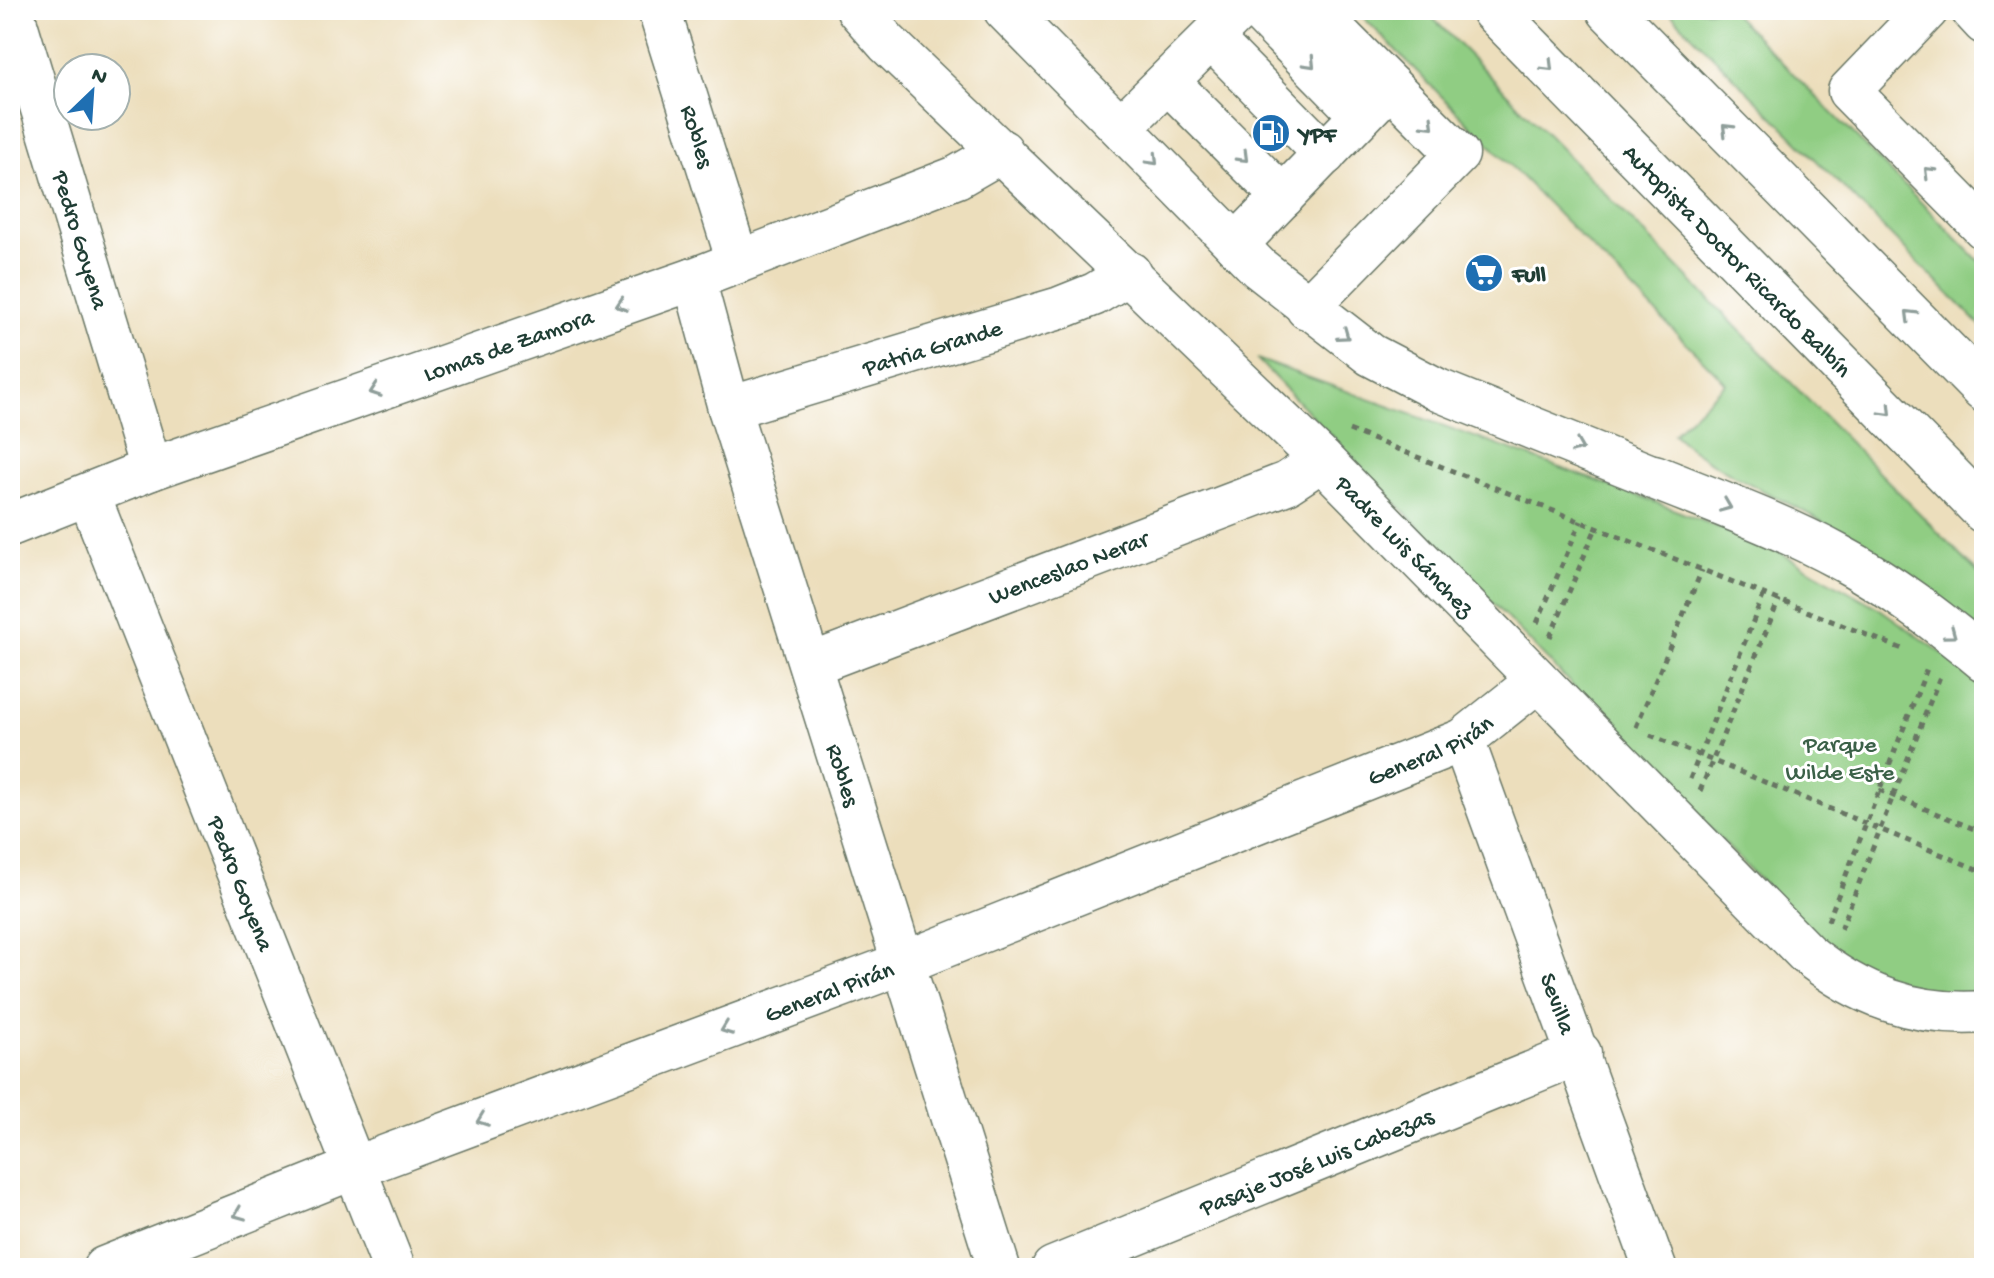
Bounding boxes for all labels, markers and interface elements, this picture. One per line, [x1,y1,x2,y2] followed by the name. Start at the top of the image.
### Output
[52,52,132,132] north arrow
[1301,54,1315,68] one-way arrow
[1539,57,1553,71] one-way arrow
[87,63,111,92] text: N
[672,102,719,173] street label: Robles
[1250,112,1292,154] fuel station icon: YPF
[1419,115,1434,129] one-way arrow
[1296,122,1337,151] place label: YPF
[1722,124,1736,138] one-way arrow
[1615,140,1857,386] street label: Autopista Doctor Ricardo Balbín
[1234,148,1248,162] one-way arrow
[1143,151,1158,165] one-way arrow
[43,167,113,314] street label: Pedro Goyena
[1924,167,1938,181] one-way arrow
[1463,252,1505,294] supermarket icon: Full
[1511,262,1546,291] place label: Full
[614,295,628,311] one-way arrow
[420,304,599,391] street label: Lomas de Zamora
[1904,310,1919,324] one-way arrow
[859,315,1007,385] street label: Patria Grande
[1335,325,1349,340] one-way arrow
[369,381,383,397] one-way arrow
[1878,402,1892,416] one-way arrow
[1570,437,1584,453] one-way arrow
[1327,470,1480,626] street label: Padre Luis Sánchez
[1718,497,1732,513] one-way arrow
[985,525,1156,613] street label: Wenceslao Nerar
[1943,624,1957,638] one-way arrow
[1364,710,1501,794] street label: General Pirán
[1786,732,1895,789] park label: Parque Wilde Este
[817,741,865,812] street label: Robles
[198,811,279,957] street label: Pedro Goyena
[761,956,899,1031] street label: General Pirán
[1531,970,1580,1040] street label: Sevilla
[719,1019,733,1036] one-way arrow
[1195,1103,1440,1225] street label: Pasaje José Luis Cabezas
[476,1110,490,1127] one-way arrow
[233,1204,247,1221] one-way arrow

